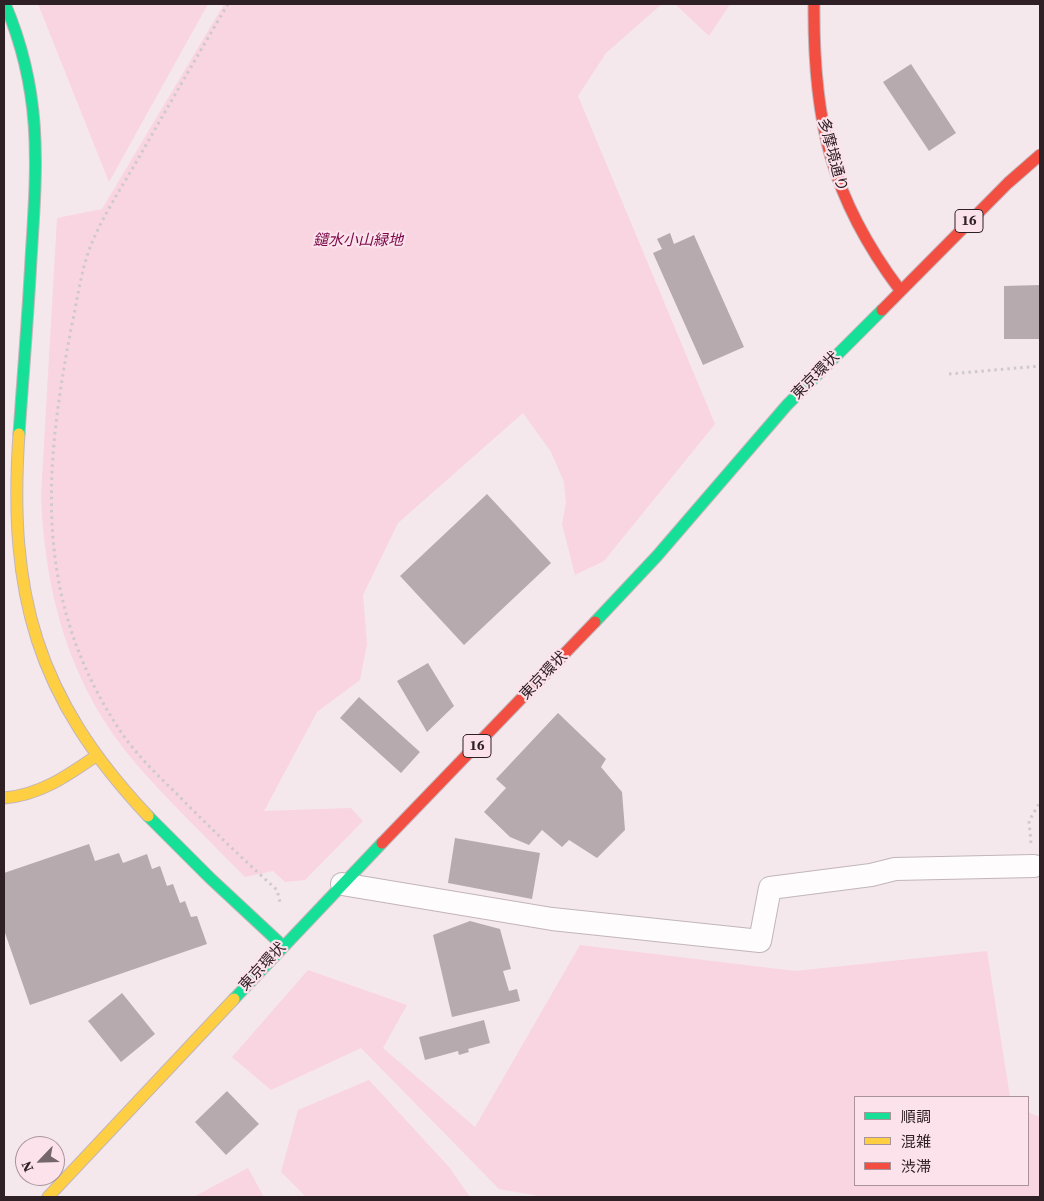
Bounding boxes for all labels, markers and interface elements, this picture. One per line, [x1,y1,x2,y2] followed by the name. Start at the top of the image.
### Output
[814,116,850,194] street label: 多摩境通り
[955,210,983,232] road number: 16
[313,232,403,250] park label: 鑓水小山緑地
[788,348,844,404] street label: 東京環状
[517,648,571,704] street label: 東京環状
[463,734,491,758] road number: 16
[236,939,290,995] street label: 東京環状
[854,1096,1029,1186] legend
[901,1106,931,1127] text: 順調
[901,1131,931,1152] text: 混雑
[15,1136,65,1186] north arrow
[901,1156,931,1177] text: 渋滞
[16,1158,38,1175] text: N

